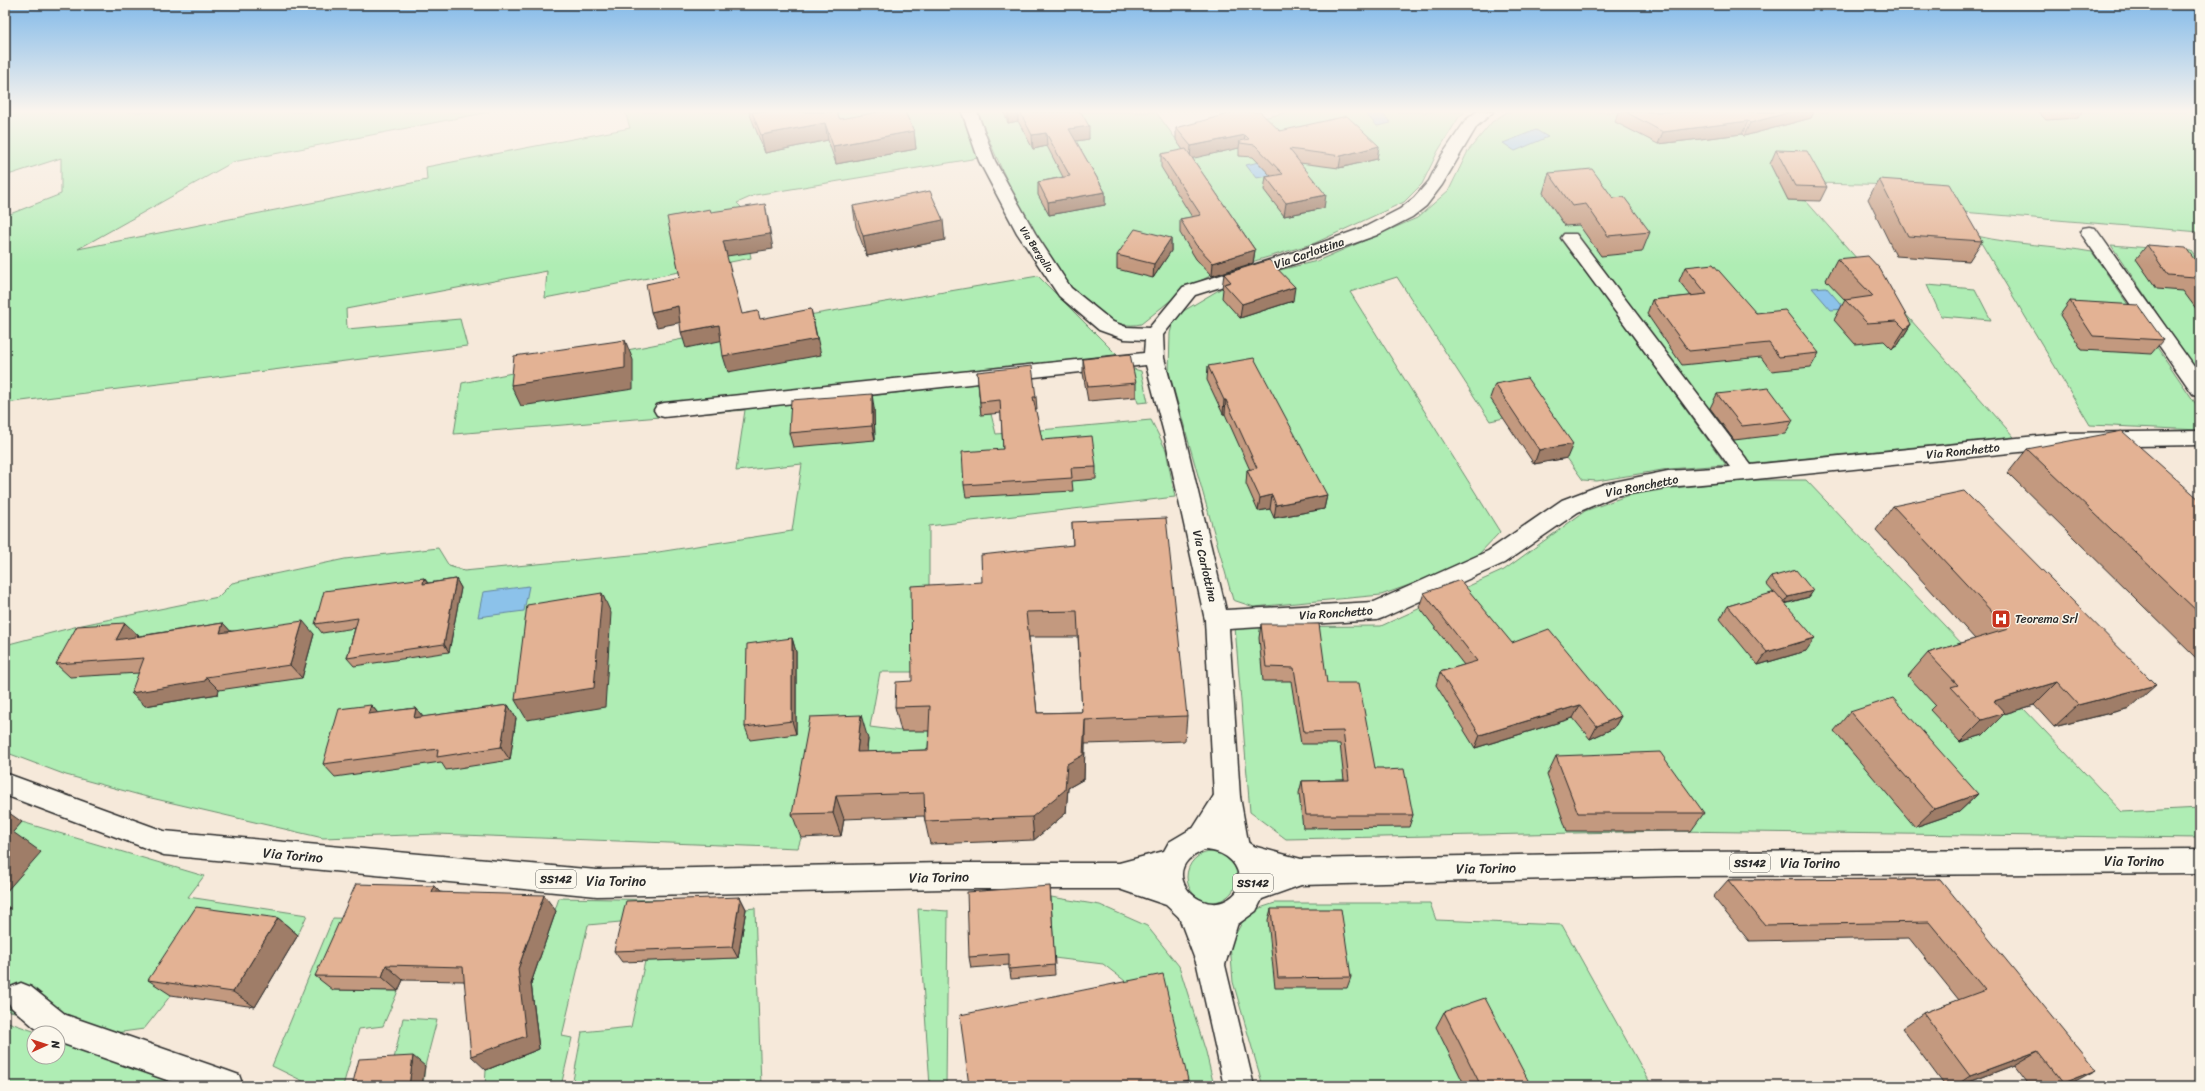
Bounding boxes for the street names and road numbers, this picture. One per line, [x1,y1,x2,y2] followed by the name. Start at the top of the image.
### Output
[1014,223,1058,276] street label: Via Bergallo
[1271,231,1347,275] street label: Via Carlottina
[1925,436,2001,466] street label: Via Ronchetto
[1604,468,1680,504] street label: Via Ronchetto
[1186,528,1224,604] street label: Via Carlottina
[1298,599,1374,627] street label: Via Ronchetto
[262,840,324,871] street label: Via Torino
[2104,849,2164,874] street label: Via Torino
[1780,851,1840,876] street label: Via Torino
[1730,854,1770,872] road number: SS142
[1456,855,1516,882] street label: Via Torino
[909,864,969,891] street label: Via Torino
[586,869,646,894] street label: Via Torino
[536,870,576,888] road number: SS142
[1233,874,1273,892] road number: SS142

